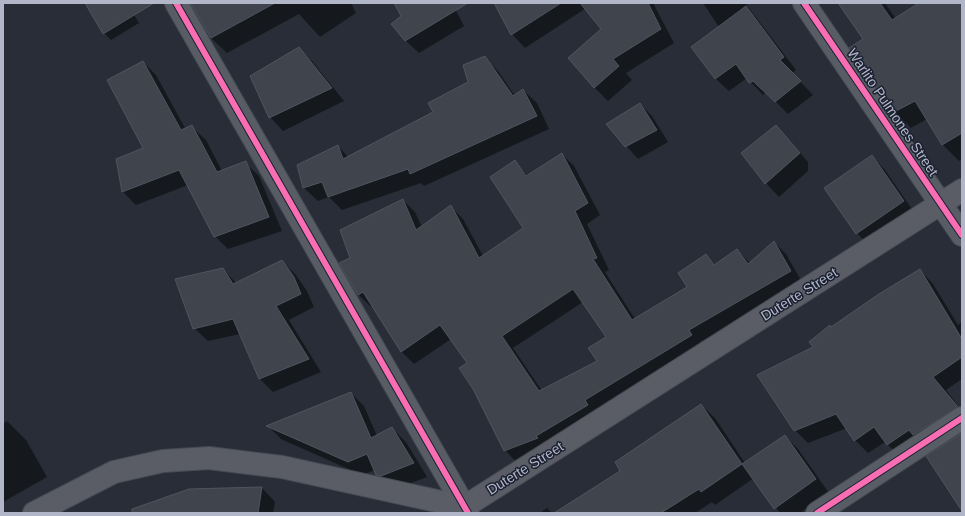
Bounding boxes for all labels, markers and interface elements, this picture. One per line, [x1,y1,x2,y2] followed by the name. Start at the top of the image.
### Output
[844,45,942,179] street label: Warlito Pulmones Street
[758,264,840,324] street label: Duterte Street
[484,438,566,498] street label: Duterte Street

